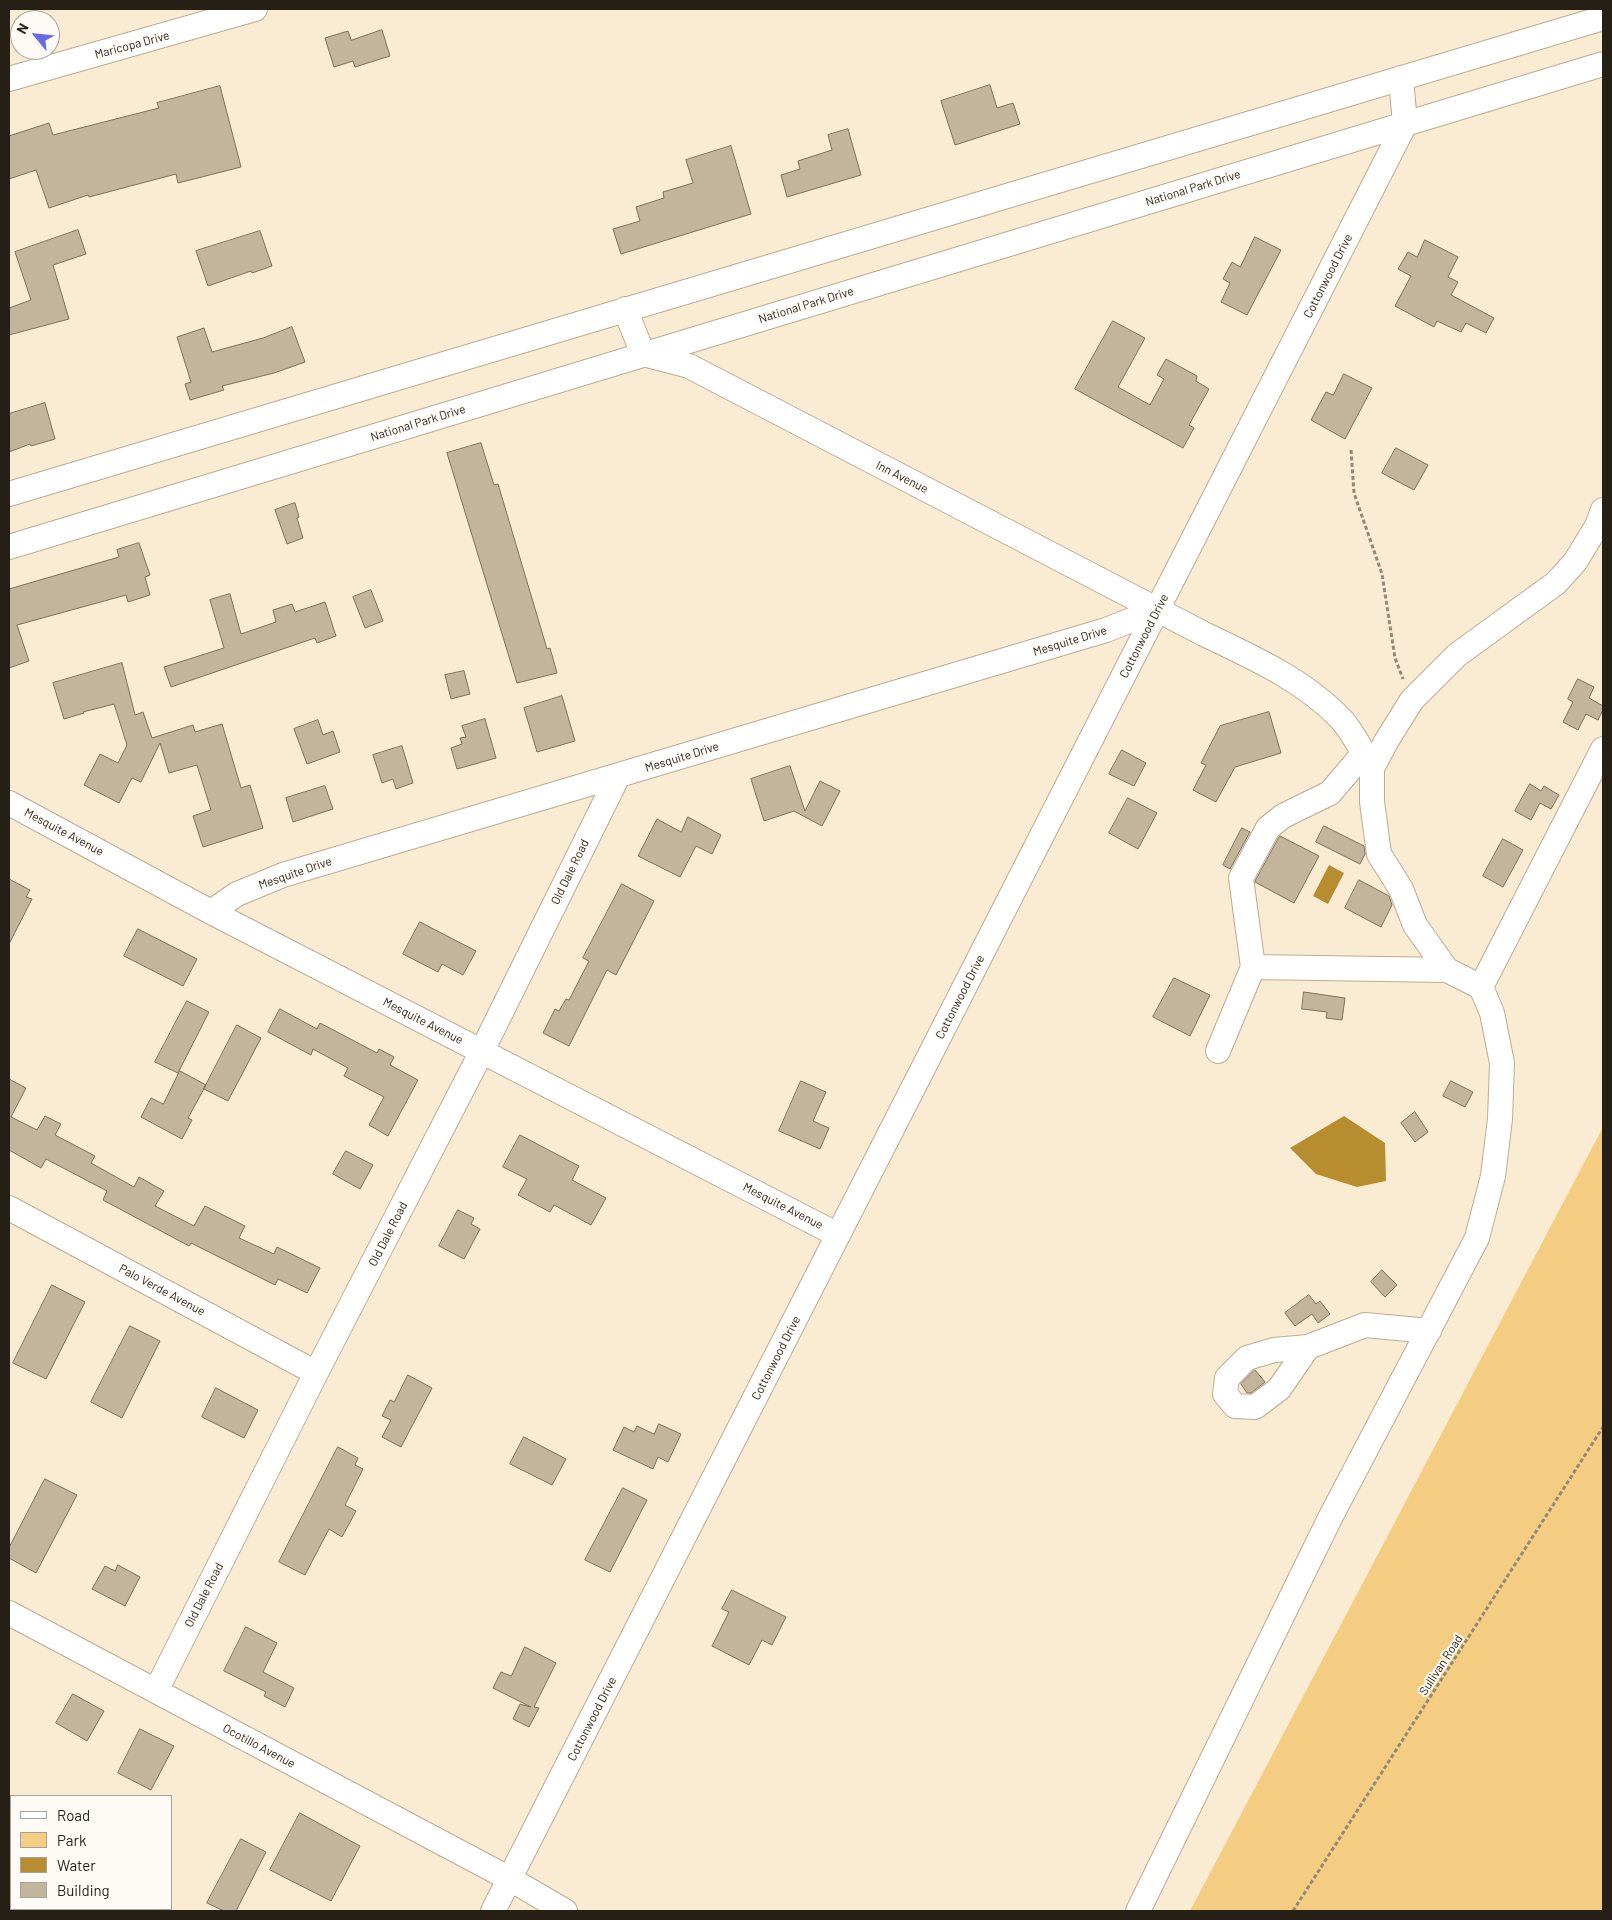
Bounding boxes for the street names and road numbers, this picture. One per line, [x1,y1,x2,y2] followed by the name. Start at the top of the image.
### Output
[93,28,171,62] street label: Maricopa Drive
[1144,167,1242,209] street label: National Park Drive
[1301,232,1355,320] street label: Cottonwood Drive
[757,284,855,326] street label: National Park Drive
[369,402,467,444] street label: National Park Drive
[874,458,930,496] street label: Inn Avenue
[1117,592,1171,680] street label: Cottonwood Drive
[1031,623,1109,659] street label: Mesquite Drive
[643,739,721,775] street label: Mesquite Drive
[22,805,106,859] street label: Mesquite Avenue
[548,837,592,907] street label: Old Dale Road
[257,854,333,892] street label: Mesquite Drive
[933,953,987,1041] street label: Cottonwood Drive
[381,995,465,1047] street label: Mesquite Avenue
[741,1180,825,1232] street label: Mesquite Avenue
[366,1199,410,1269] street label: Old Dale Road
[116,1261,208,1319] street label: Palo Verde Avenue
[749,1314,803,1402] street label: Cottonwood Drive
[182,1560,226,1630] street label: Old Dale Road
[1416,1632,1466,1698] street label: Sullivan Road
[565,1675,619,1763] street label: Cottonwood Drive
[220,1721,298,1771] street label: Ocotillo Avenue

